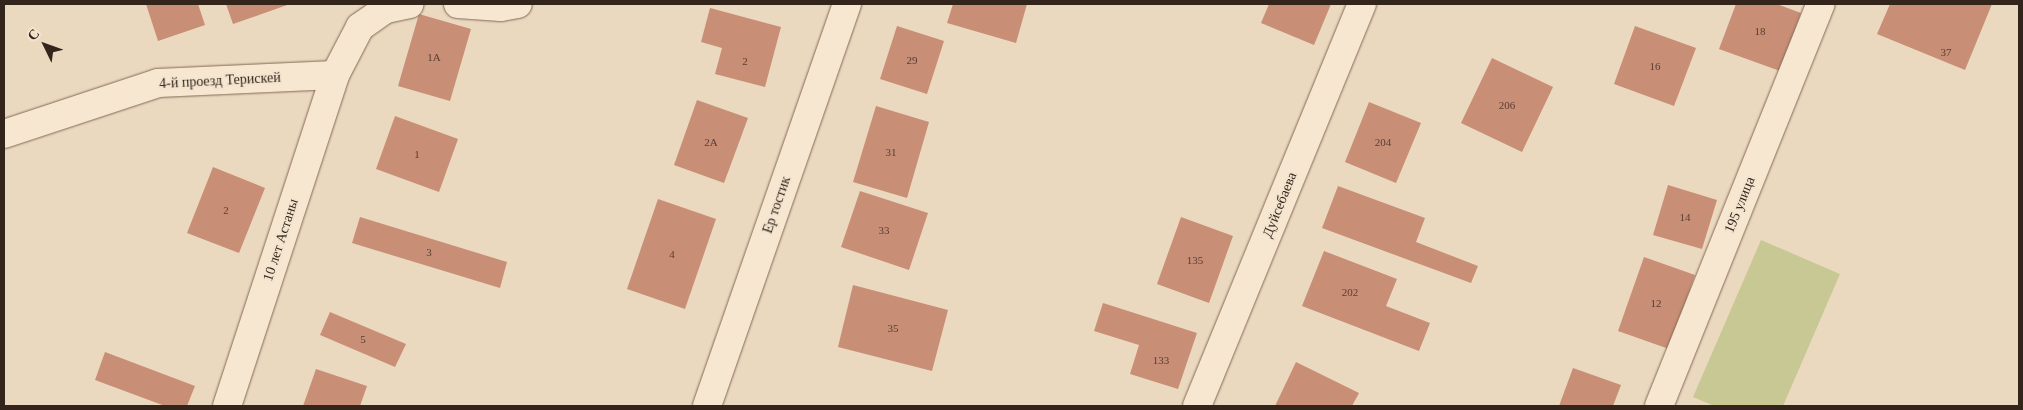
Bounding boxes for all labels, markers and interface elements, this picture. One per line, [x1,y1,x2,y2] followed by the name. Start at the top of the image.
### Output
[20,20,70,70] north arrow
[1754,24,1766,38] house number: 18
[25,26,42,43] text: С
[1940,45,1952,59] house number: 37
[427,50,441,64] house number: 1А
[906,53,918,67] house number: 29
[742,54,748,68] house number: 2
[1650,59,1660,73] house number: 16
[159,69,281,93] street label: 4-й проезд Терискей
[1499,98,1515,112] house number: 206
[704,135,718,149] house number: 2А
[1375,135,1391,149] house number: 204
[886,145,896,159] house number: 31
[414,147,420,161] house number: 1
[1259,170,1301,240] street label: Дуйсебаева
[759,174,795,236] street label: Ер тостик
[1721,174,1759,236] street label: 195 улица
[260,197,302,283] street label: 10 лет Астаны
[223,203,229,217] house number: 2
[1680,210,1690,224] house number: 14
[879,223,890,237] house number: 33
[426,245,432,259] house number: 3
[669,247,675,261] house number: 4
[1187,253,1203,267] house number: 135
[1342,285,1358,299] house number: 202
[1650,296,1662,310] house number: 12
[888,321,898,335] house number: 35
[360,332,366,346] house number: 5
[1153,353,1169,367] house number: 133

